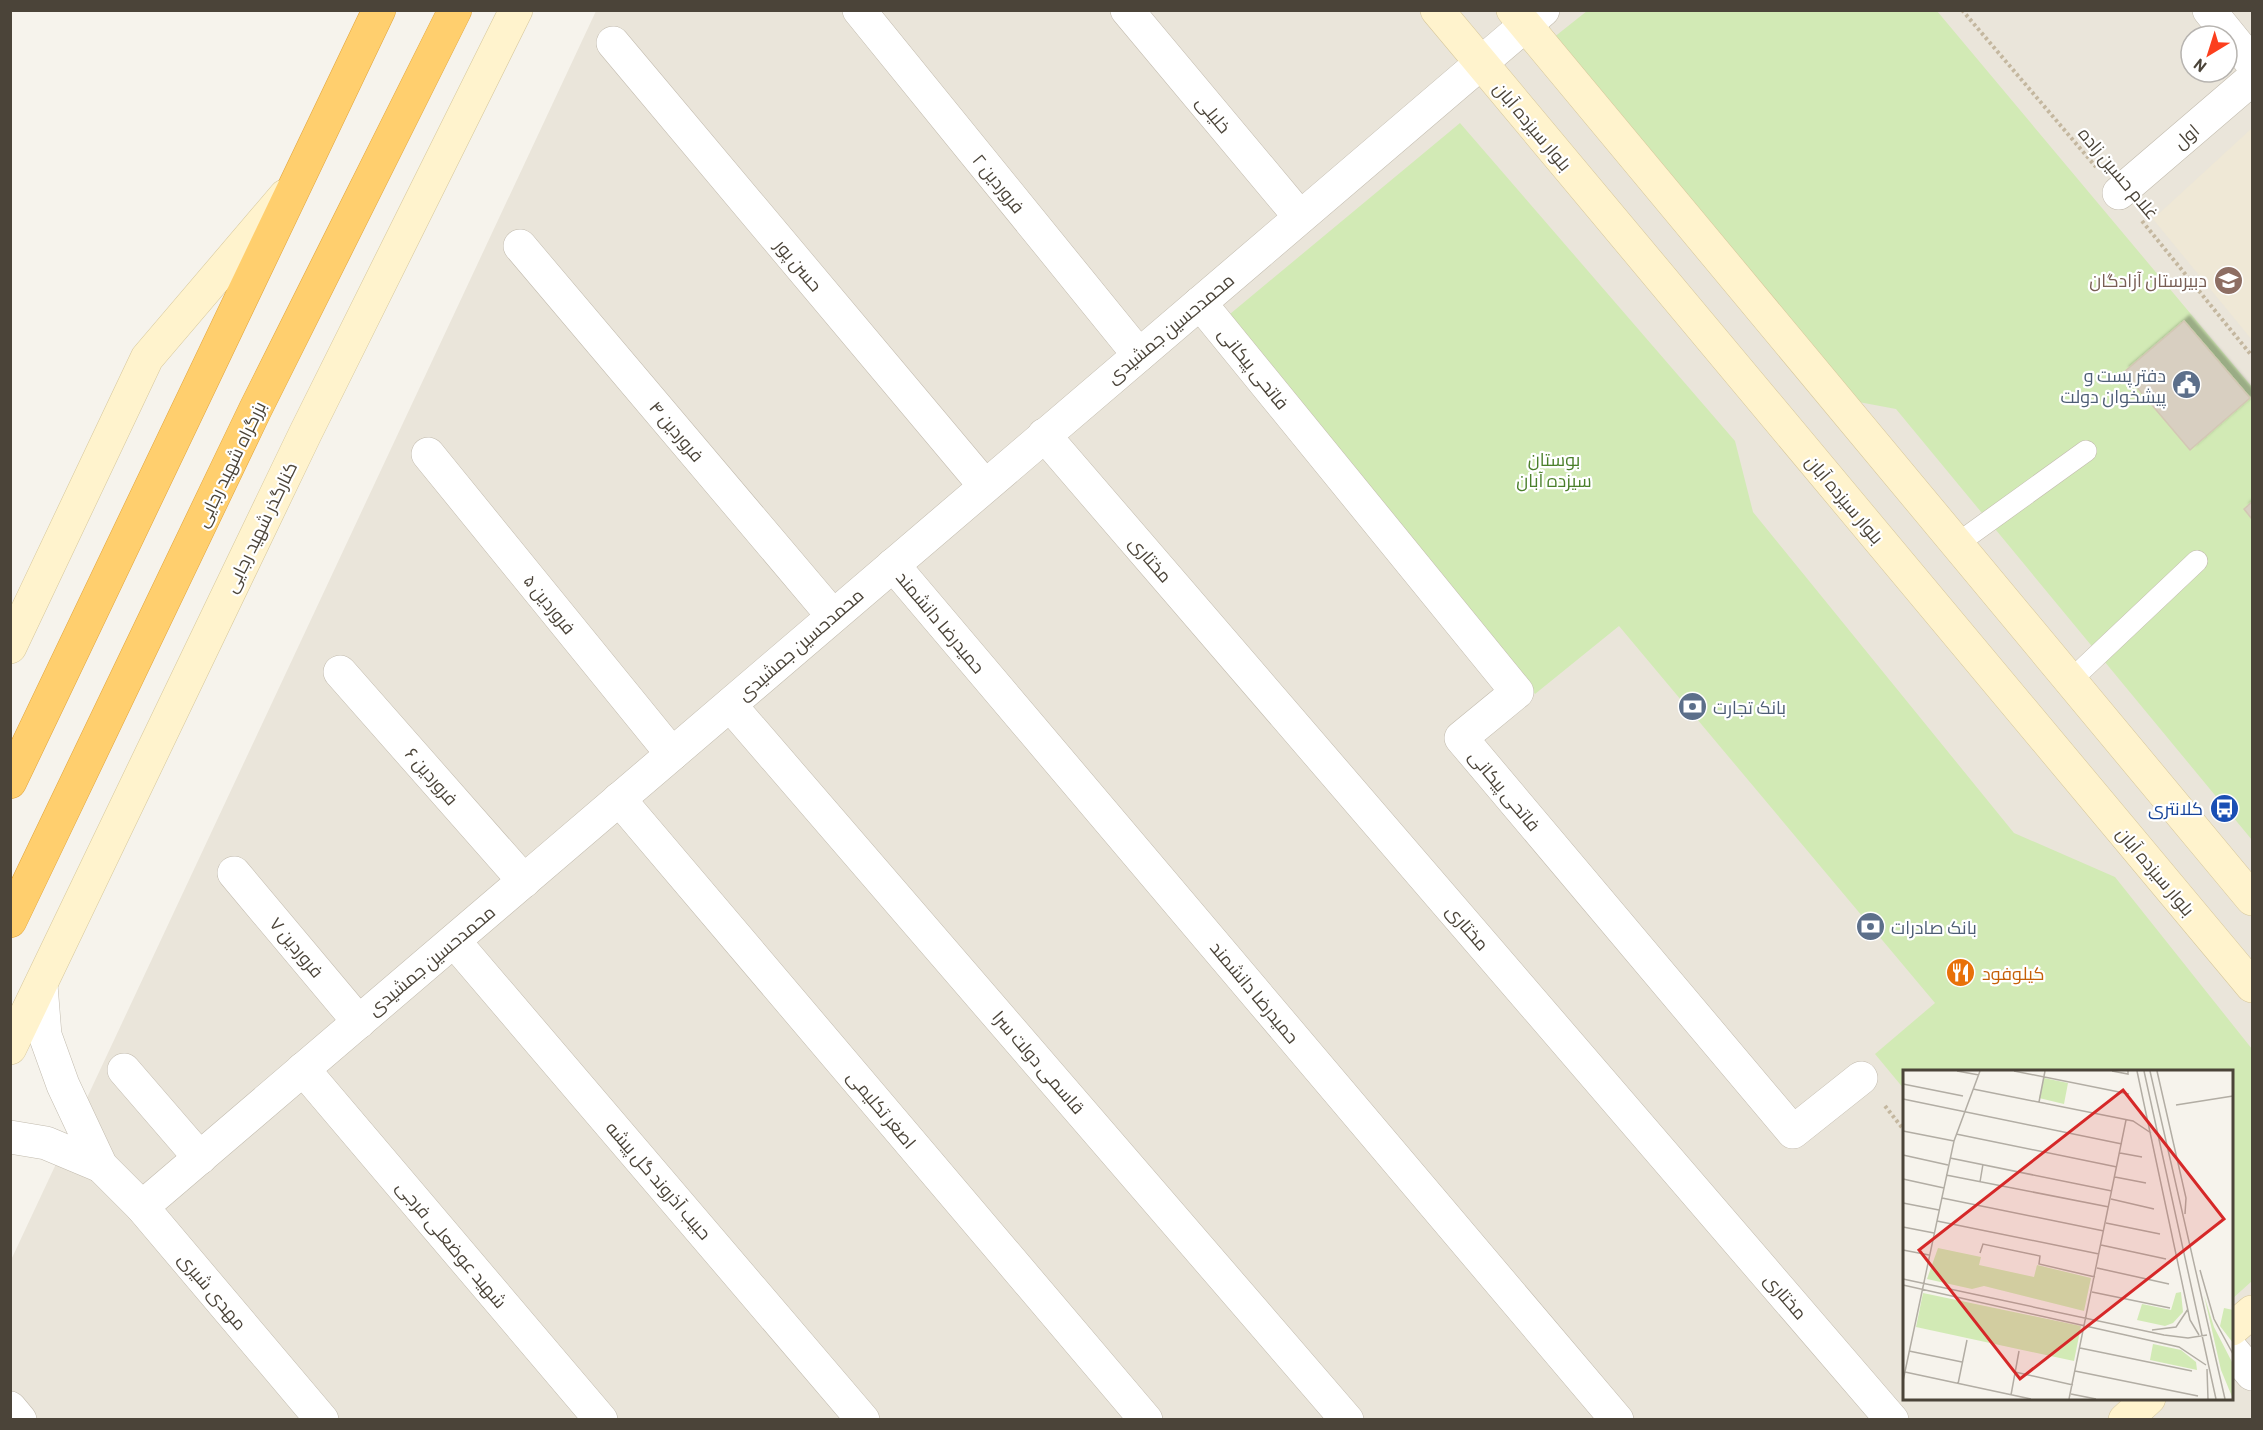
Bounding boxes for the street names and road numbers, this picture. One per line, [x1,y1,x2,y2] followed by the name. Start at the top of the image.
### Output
[1489,77,1577,176] street label: بلوار سیزده آبان
[1191,91,1236,138] street label: خلیلی
[2169,119,2204,154] street label: اول
[2073,123,2164,225] street label: غلام حسین زاده
[968,149,1030,218] street label: فروردین ۲
[769,234,827,297] street label: حسن پور
[1102,268,1239,389] street label: محمدحسین جمشیدی
[1213,322,1294,415] street label: فاتحی پیکانی
[645,396,709,466] street label: فروردین ۴
[190,397,271,531] street label: بزرگراه شهید رجایی
[1801,450,1889,549] street label: بلوار سیزده آبان
[219,458,302,596] street label: کنارگذر شهید رجایی
[1124,531,1177,587] street label: مختاری
[891,567,990,678] street label: حمیدرضا دانشمند
[519,570,581,639] street label: فروردین ۵
[732,583,868,705] street label: محمدحسین جمشیدی
[400,743,463,810] street label: فروردین ۶
[1463,745,1545,836] street label: فاتحی پیکانی
[2112,822,2200,921] street label: بلوار سیزده آبان
[1441,899,1494,955] street label: مختاری
[363,900,500,1021] street label: محمدحسین جمشیدی
[265,912,329,982] street label: فروردین ۷
[1205,937,1304,1048] street label: حمیدرضا دانشمند
[988,1006,1090,1119] street label: قاسمی دولت سرا
[842,1065,921,1153] street label: اصغر تکلیمی
[600,1116,716,1245] street label: حبیب آذروند گل پیشه
[391,1176,512,1313] street label: شهید عوضعلی فرجی
[173,1248,252,1335] street label: مهدی شیری
[1759,1268,1812,1324] street label: مختاری

